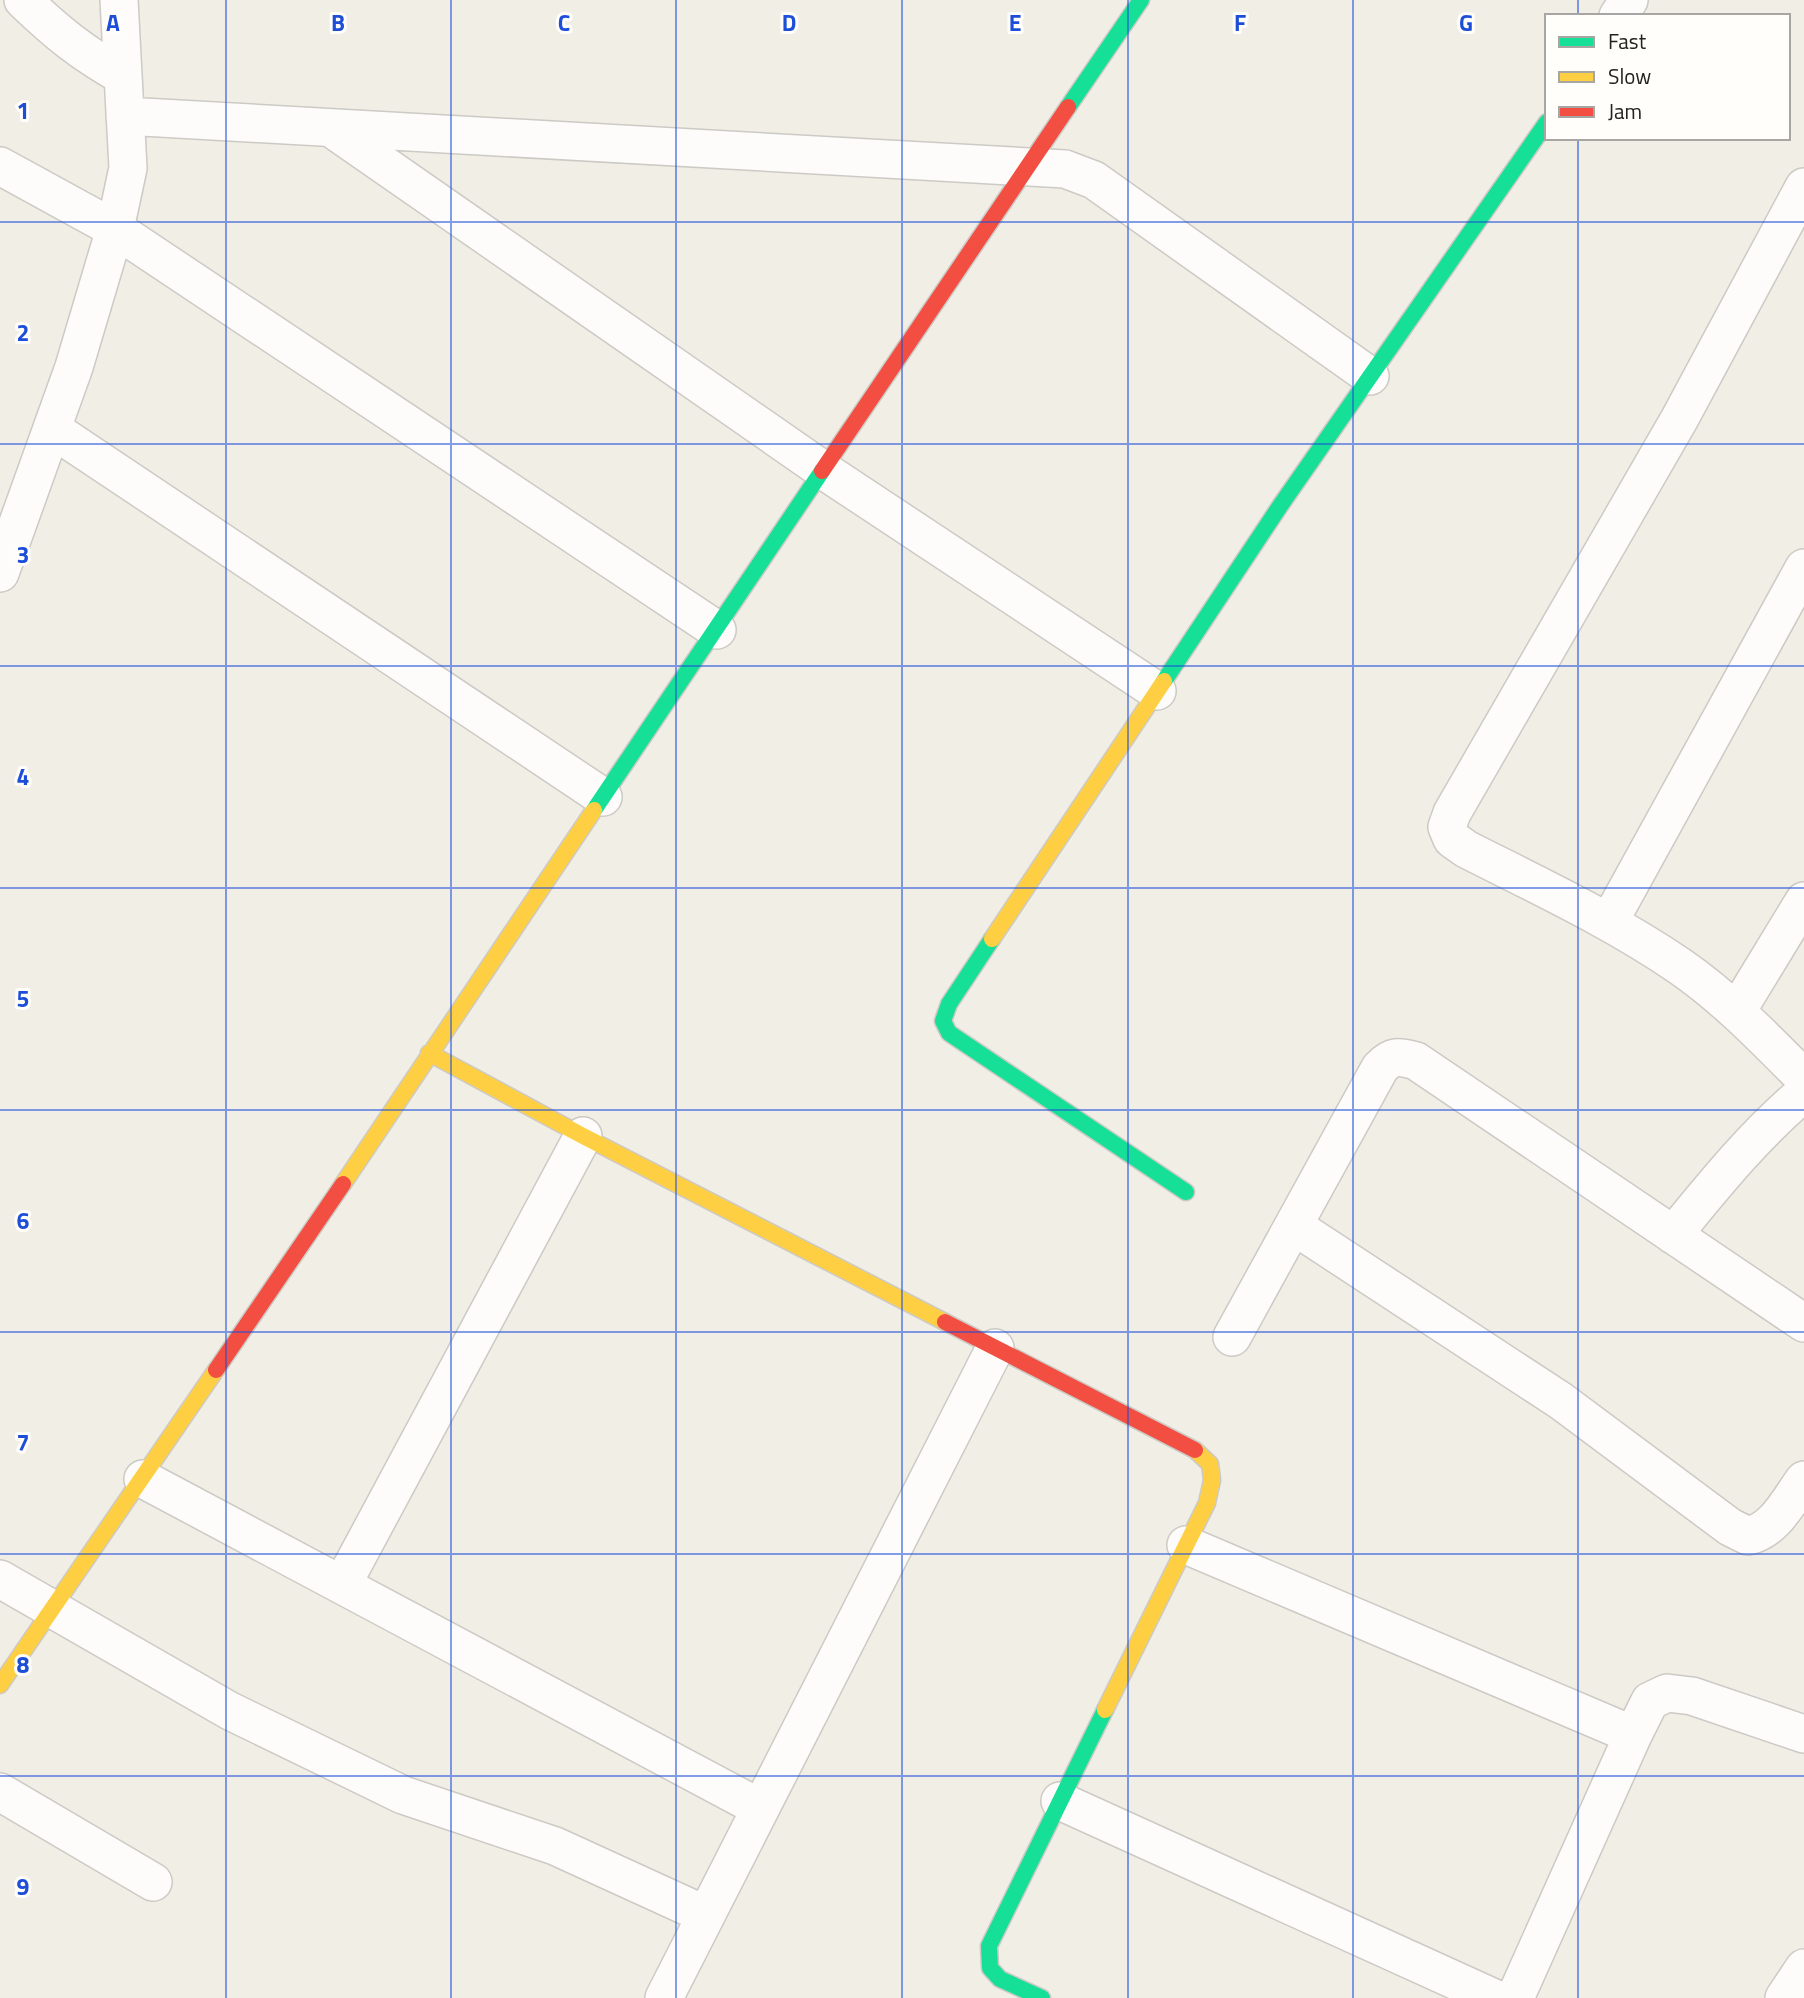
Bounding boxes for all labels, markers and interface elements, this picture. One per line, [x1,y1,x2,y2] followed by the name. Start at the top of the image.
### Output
[106,5,120,40] text: A
[331,5,345,40] text: B
[558,5,570,40] text: C
[782,5,796,40] text: D
[1009,5,1021,40] text: E
[1234,5,1246,40] text: F
[1459,5,1473,40] text: G
[1545,14,1790,140] legend
[1608,25,1647,57] text: Fast
[1608,60,1651,92] text: Slow
[17,93,29,128] text: 1
[1608,95,1642,127] text: Jam
[17,315,29,350] text: 2
[17,537,29,572] text: 3
[17,759,29,794] text: 4
[17,981,29,1016] text: 5
[17,1203,30,1238] text: 6
[17,1425,29,1460] text: 7
[17,1647,30,1682] text: 8
[17,1869,30,1904] text: 9

